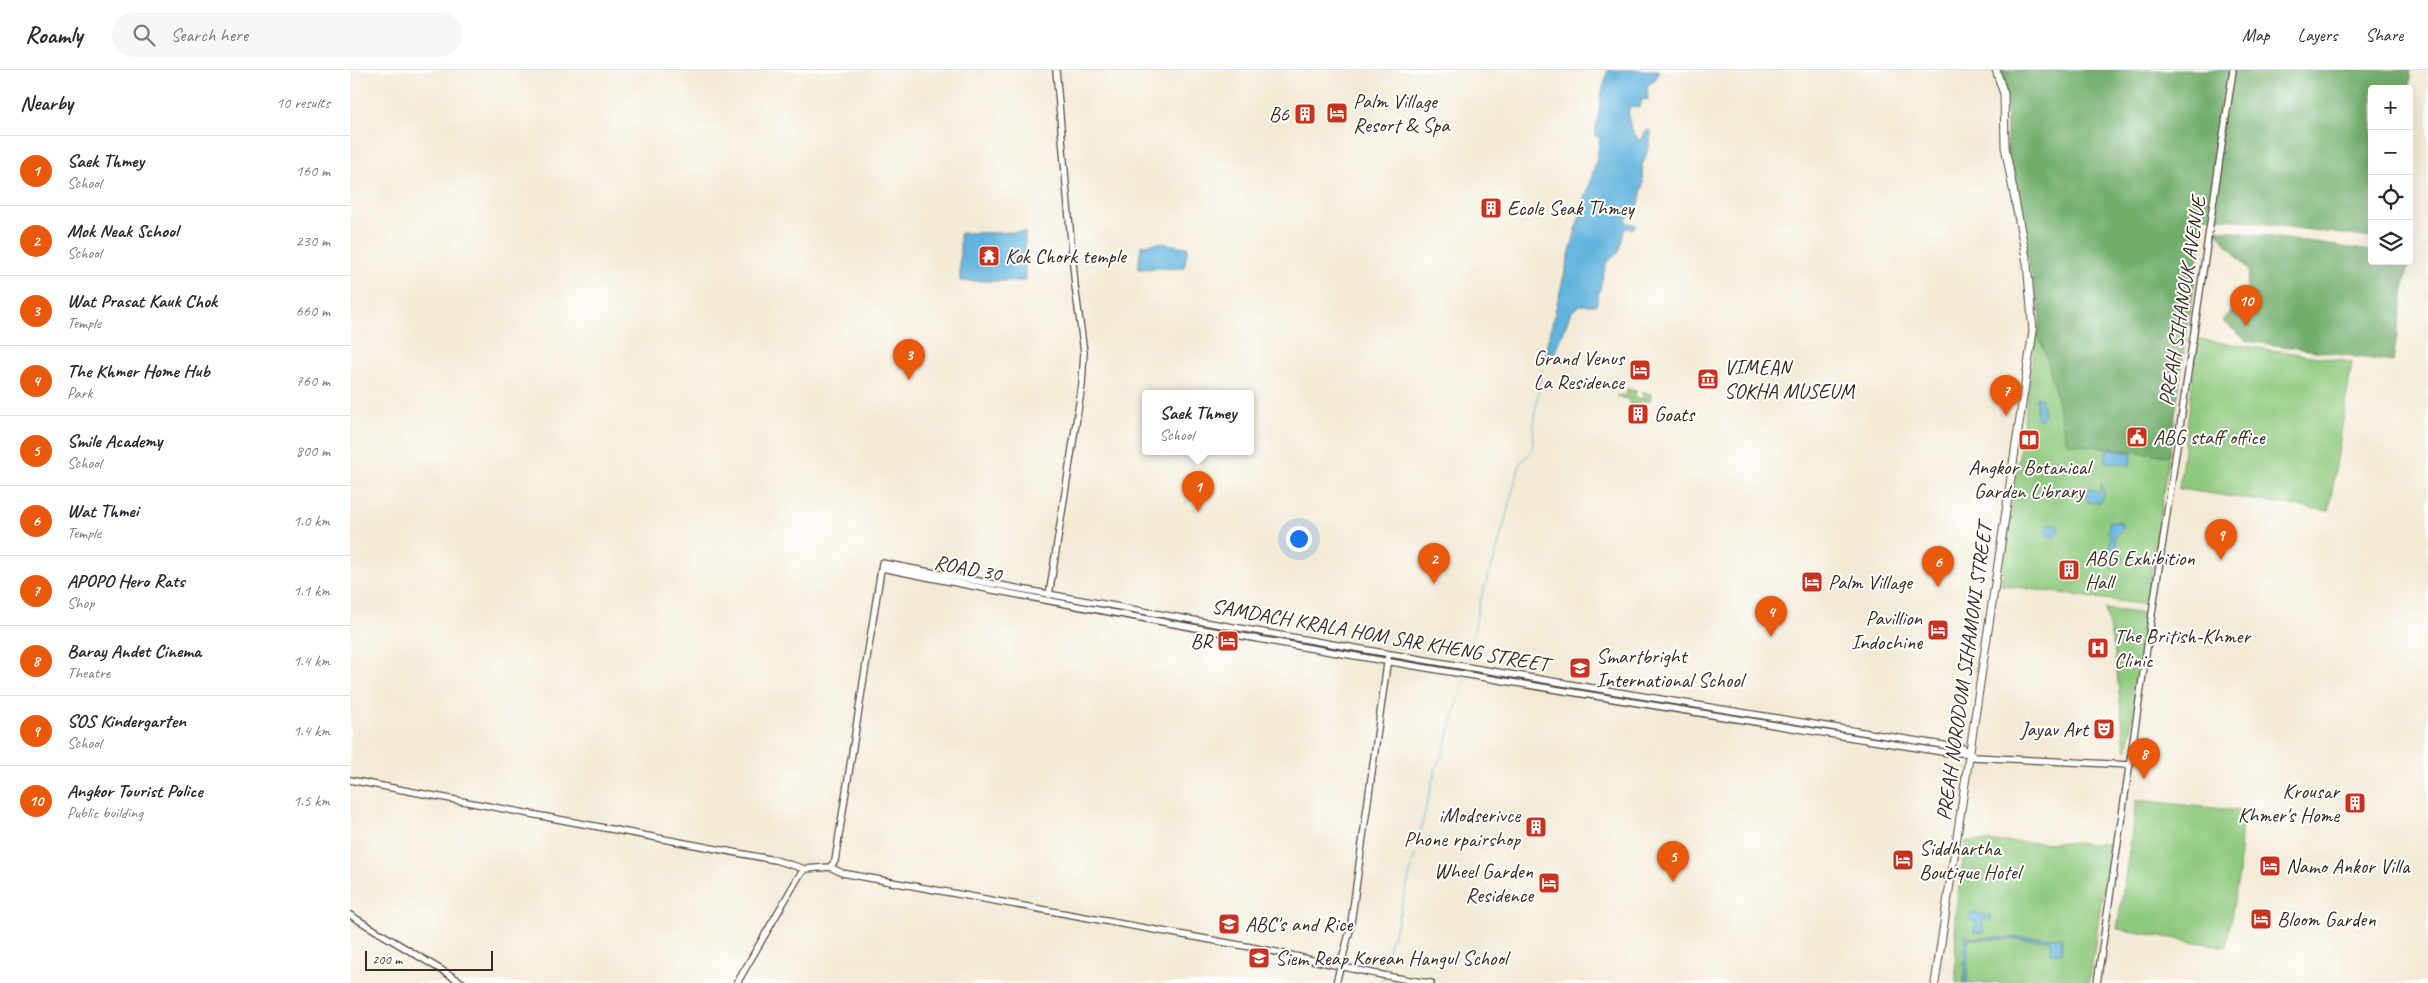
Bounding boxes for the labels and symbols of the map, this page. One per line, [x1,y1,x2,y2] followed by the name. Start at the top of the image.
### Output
[1353,88,1451,138] place label: Palm Village Resort & Spa
[1269,101,1290,127] place label: B6
[1325,101,1349,125] hotel icon: Palm Village Resort & Spa
[1293,102,1317,126] building icon: B6
[2153,191,2212,408] street label: PREAH SIHANOUK AVENUE
[1507,195,1635,221] place label: Ecole Seak Thmey
[1479,196,1503,220] building icon: Ecole Seak Thmey
[1005,243,1128,269] place label: Kok Chork temple
[977,244,1001,268] temple icon: Kok Chork temple
[2230,285,2262,326] pin: 10
[893,339,925,380] pin: 3
[1533,345,1626,395] place label: Grand Venus La Residence
[1724,354,1855,404] place label: VIMEAN SOKHA MUSEUM
[1628,358,1652,382] hotel icon: Grand Venus La Residence
[1696,367,1720,391] museum icon: VIMEAN SOKHA MUSEUM
[1990,375,2022,416] pin: 7
[1654,401,1696,427] place label: Goats
[1626,402,1650,426] building icon: Goats
[2153,424,2266,450] place label: ABG staff office
[2125,425,2149,449] public building icon: ABG staff office
[2017,428,2041,452] library icon: Angkor Botanical Garden Library
[1968,454,2093,504] place label: Angkor Botanical Garden Library
[1182,471,1214,512] pin: 1
[1930,517,1998,822] street label: PREAH NORODOM SIHAMONI STREET
[2205,519,2237,560] pin: 9
[1286,526,1312,552] your location
[1418,543,1450,584] pin: 2
[2085,545,2195,595] place label: ABG Exhibition Hall
[1922,546,1954,587] pin: 6
[932,549,1005,588] street label: ROAD 30
[2057,558,2081,582] building icon: ABG Exhibition Hall
[1828,569,1914,595] place label: Palm Village
[1800,570,1824,594] hotel icon: Palm Village
[1210,593,1555,678] street label: SAMDACH KRALA HOM SAR KHENG STREET
[1755,596,1787,637] pin: 4
[1851,605,1923,655] place label: Pavillion Indochine
[1926,618,1950,642] hotel icon: Pavillion Indochine
[2114,623,2251,673] place label: The British-Khmer Clinic
[1191,628,1215,654] place label: BR
[1216,629,1240,653] hotel icon: BR
[2086,636,2110,660] hospital icon: The British-Khmer Clinic
[1596,643,1747,693] place label: Smartbright International School
[1568,656,1592,680] school or university icon: Smartbright International School
[2019,716,2090,742] place label: Jayav Art
[2092,717,2116,741] theatre icon: Jayav Art
[2128,738,2160,779] pin: 8
[2238,778,2340,828] place label: Krousar Khmer's Home
[2343,791,2367,815] building icon: Krousar Khmer's Home
[1404,802,1521,852] place label: iModserivce Phone rpairshop
[1524,815,1548,839] building icon: iModserivce Phone rpairshop
[1919,835,2024,885] place label: Siddhartha Boutique Hotel
[1657,841,1689,882] pin: 5
[1891,848,1915,872] hotel icon: Siddhartha Boutique Hotel
[2286,853,2411,879] place label: Namo Ankor Villa
[2258,854,2282,878] hotel icon: Namo Ankor Villa
[1434,858,1535,908] place label: Wheel Garden Residence
[1537,871,1561,895] hotel icon: Wheel Garden Residence
[2277,906,2376,932] place label: Bloom Garden
[2249,907,2273,931] hotel icon: Bloom Garden
[1245,911,1353,937] place label: ABC's and Rice
[1217,912,1241,936] school or university icon: ABC's and Rice
[1275,945,1511,971] place label: Siem Reap Korean Hangul School
[1247,946,1271,970] school or university icon: Siem Reap Korean Hangul School
[365,948,492,971] scale bar

